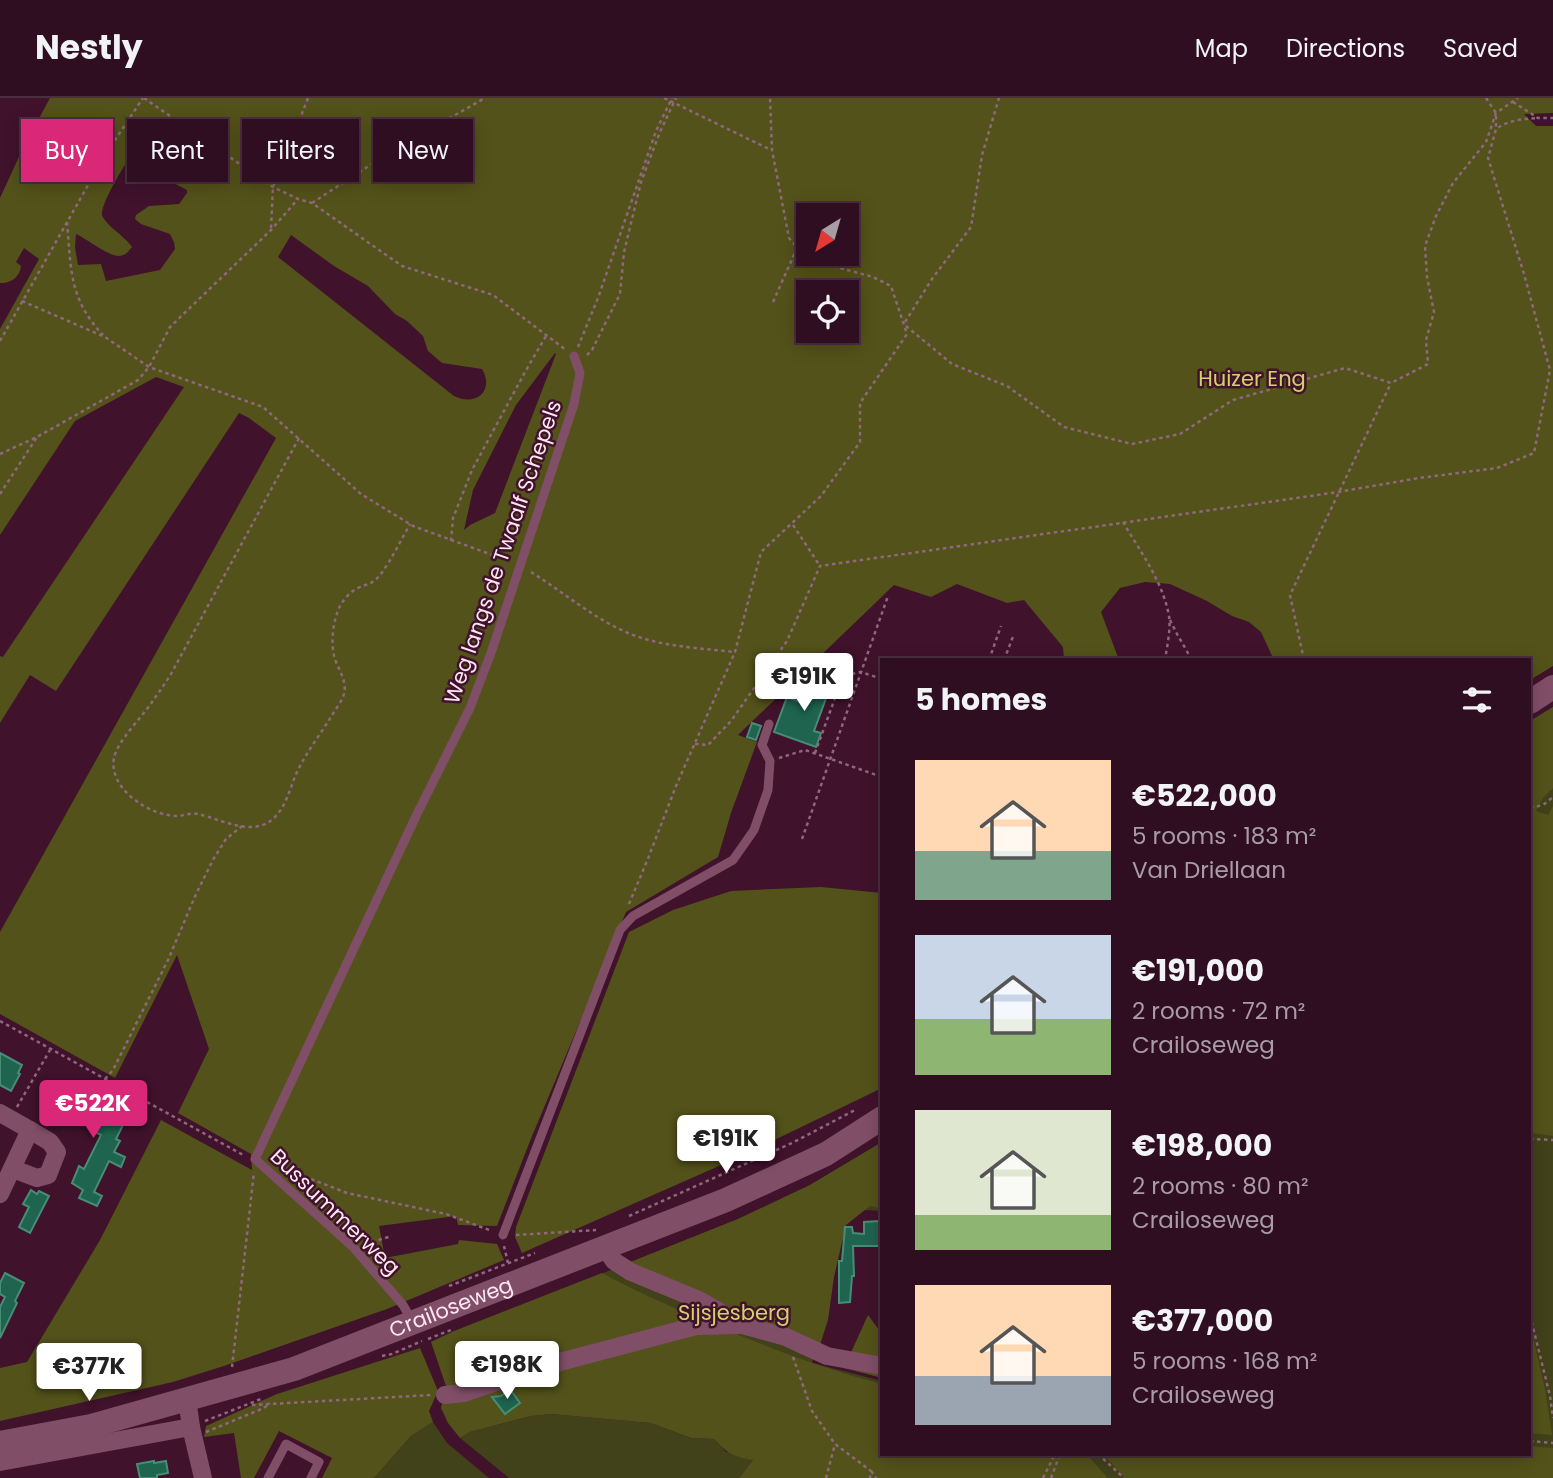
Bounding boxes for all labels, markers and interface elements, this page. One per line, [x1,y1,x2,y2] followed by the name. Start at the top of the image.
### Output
[35,24,143,71] text: Nestly
[1195,32,1248,65] text: Map
[1286,32,1405,65] text: Directions
[1443,32,1518,65] text: Saved
[21,119,113,182] chip: Buy
[127,119,228,182] chip: Rent
[242,119,359,182] chip: Filters
[373,119,473,182] chip: New
[796,203,859,266] north arrow
[796,203,859,343] map controls
[796,280,859,343] button: locate
[1198,364,1306,393] park label: Huizer Eng
[437,396,568,707] street label: Weg langs de Twaalf Schepels
[755,654,853,713] pin: €191K
[771,660,837,692] text: €191K
[915,678,1047,721] text: 5 homes
[1458,681,1496,719] icon: filters
[1132,774,1277,817] text: €522,000
[971,788,1055,872] icon: home
[1132,820,1316,852] text: 5 rooms · 183 m²
[1132,854,1286,886] text: Van Driellaan
[1132,949,1264,992] text: €191,000
[971,963,1055,1047] icon: home
[1132,995,1305,1027] text: 2 rooms · 72 m²
[1132,1029,1275,1061] text: Crailoseweg
[44,1080,142,1140] pin: €522K
[55,1087,131,1119] text: €522K
[677,1116,775,1175] pin: €191K
[693,1122,759,1154] text: €191K
[1132,1124,1272,1167] text: €198,000
[971,1138,1055,1222] icon: home
[264,1142,407,1281] street label: Bussummerweg
[1132,1170,1309,1202] text: 2 rooms · 80 m²
[1132,1204,1275,1236] text: Crailoseweg
[385,1270,517,1344] street label: Crailoseweg
[678,1298,790,1327] park label: Sijsjesberg
[1132,1299,1273,1342] text: €377,000
[971,1313,1055,1397] icon: home
[458,1342,556,1401] pin: €198K
[40,1344,138,1403] pin: €377K
[1132,1345,1317,1377] text: 5 rooms · 168 m²
[471,1348,543,1380] text: €198K
[53,1350,125,1382] text: €377K
[1132,1379,1275,1411] text: Crailoseweg

